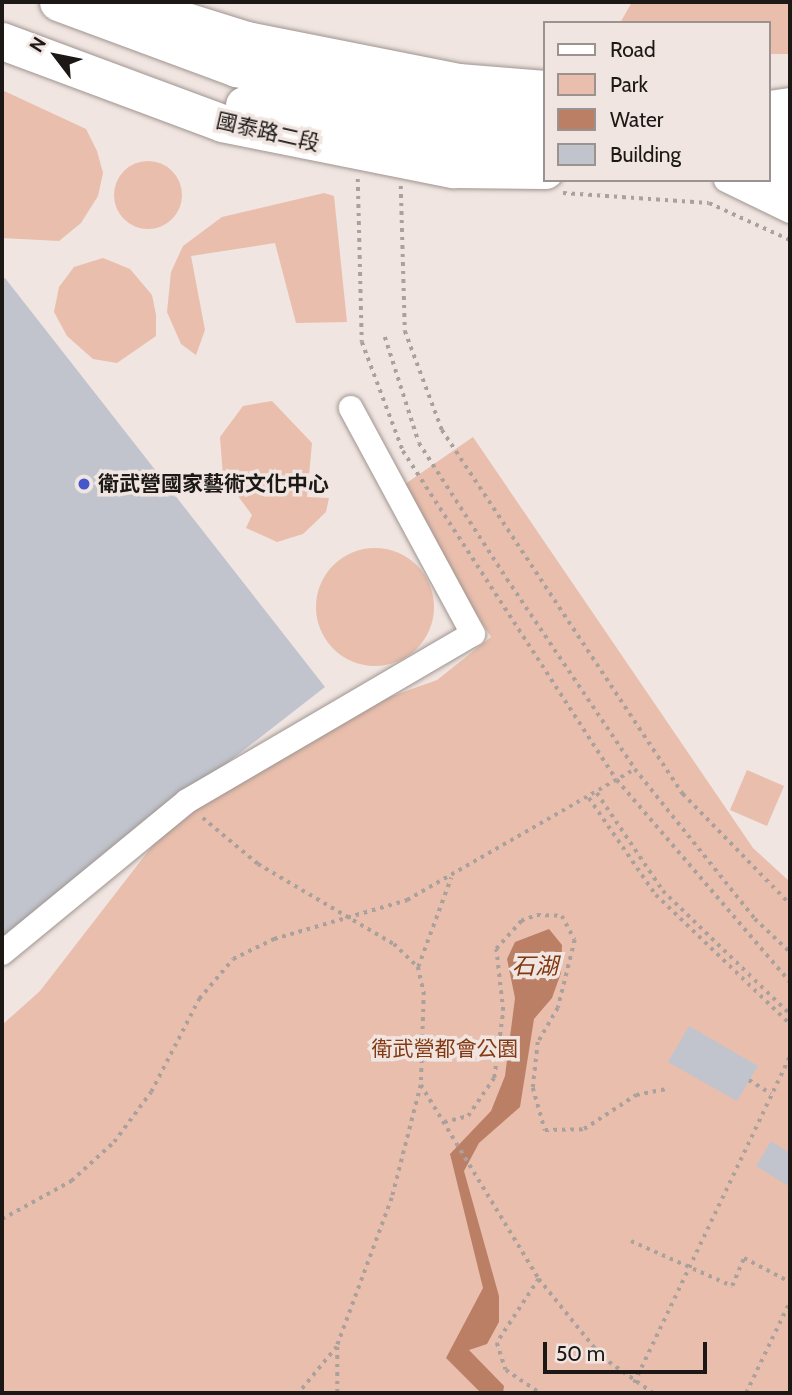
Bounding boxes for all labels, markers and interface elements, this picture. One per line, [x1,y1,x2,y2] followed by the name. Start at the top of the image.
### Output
[21,21,91,91] north arrow
[544,21,771,182] legend
[24,33,51,56] text: N
[610,37,656,62] text: Road
[610,72,648,97] text: Park
[610,107,663,132] text: Water
[214,108,322,156] street label: 國泰路二段
[610,142,681,167] text: Building
[98,471,329,497] place label: 衛武營國家藝術文化中心
[76,476,92,492] marker: 衛武營國家藝術文化中心
[512,952,558,980] water label: 石湖
[372,1036,518,1062] park label: 衛武營都會公園
[547,1328,712,1372] scale bar
[556,1341,605,1366] text: 50 m

